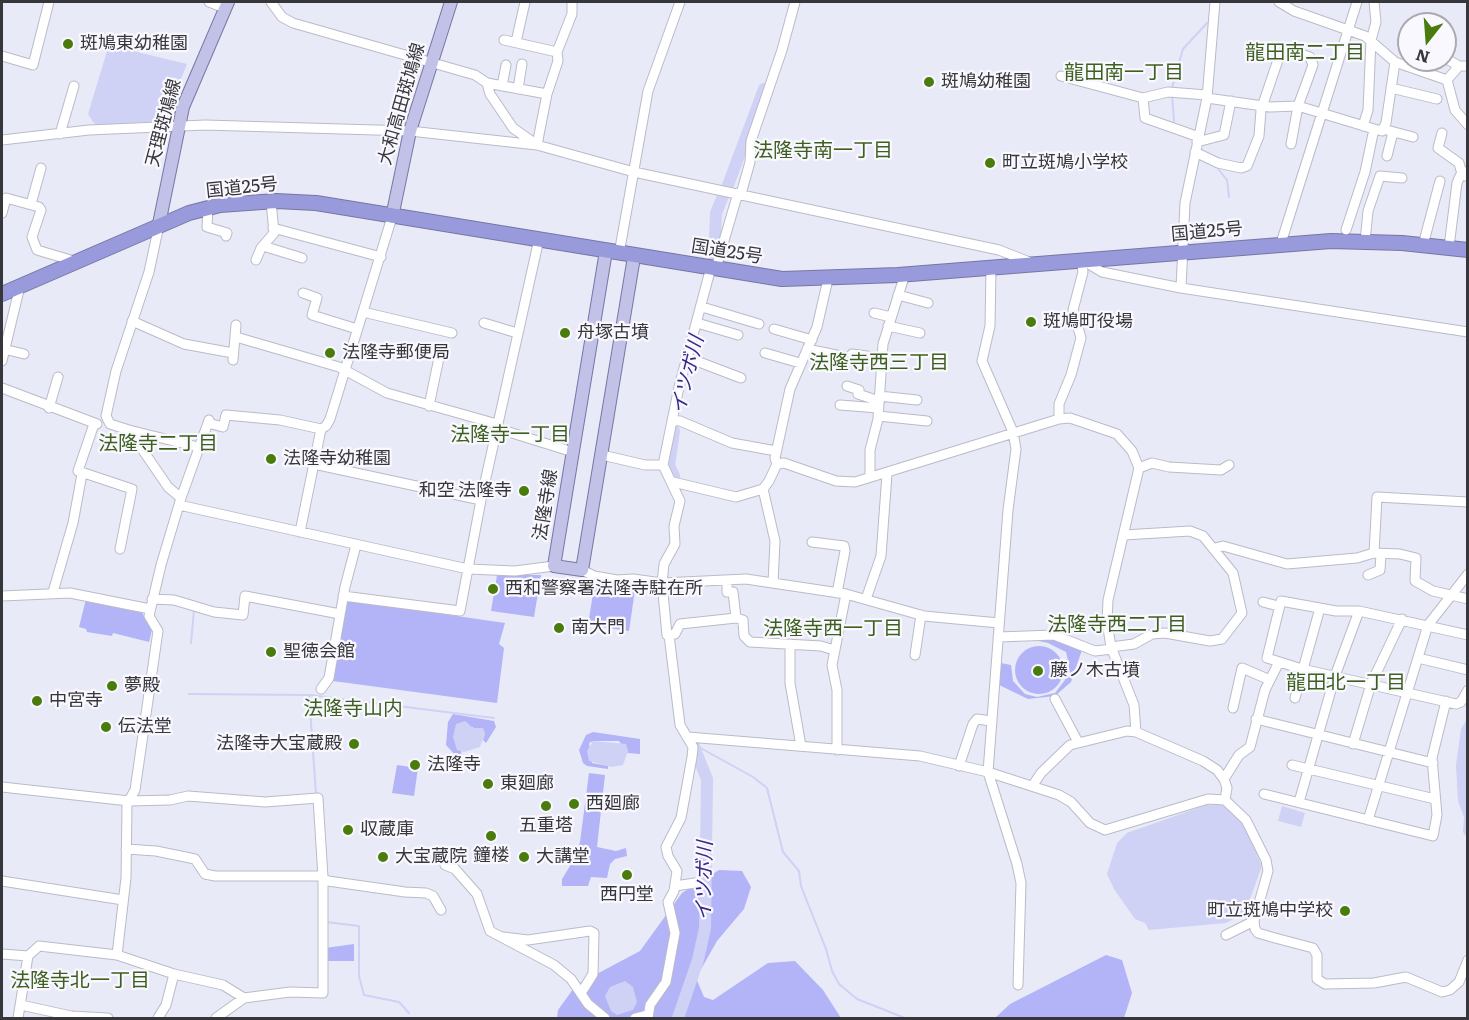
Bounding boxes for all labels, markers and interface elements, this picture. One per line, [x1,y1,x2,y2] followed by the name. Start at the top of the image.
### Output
[1397,12,1457,72] north arrow
[80,33,188,55] place label: 斑鳩東幼稚園
[61,37,75,51] marker: 斑鳩東幼稚園
[374,40,430,168] street label: 大和高田斑鳩線
[1245,41,1365,65] district label: 龍田南二丁目
[1412,44,1432,71] text: N
[1064,61,1184,85] district label: 龍田南一丁目
[941,71,1031,93] place label: 斑鳩幼稚園
[922,75,936,89] marker: 斑鳩幼稚園
[142,77,186,169] street label: 天理斑鳩線
[753,139,893,163] district label: 法隆寺南一丁目
[1002,152,1128,174] place label: 町立斑鳩小学校
[983,156,997,170] marker: 町立斑鳩小学校
[205,173,279,203] street label: 国道25号
[1170,218,1244,246] street label: 国道25号
[690,236,764,268] street label: 国道25号
[1043,311,1133,333] place label: 斑鳩町役場
[1024,315,1038,329] marker: 斑鳩町役場
[577,322,649,344] place label: 舟塚古墳
[558,326,572,340] marker: 舟塚古墳
[667,333,709,417] water label: イツボ川
[342,342,450,364] place label: 法隆寺郵便局
[323,346,337,360] marker: 法隆寺郵便局
[809,351,949,375] district label: 法隆寺西三丁目
[450,423,570,447] district label: 法隆寺一丁目
[98,432,218,456] district label: 法隆寺二丁目
[283,448,391,470] place label: 法隆寺幼稚園
[264,452,278,466] marker: 法隆寺幼稚園
[530,468,562,542] street label: 法隆寺線
[418,480,512,502] place label: 和空 法隆寺
[517,484,531,498] marker: 和空 法隆寺
[505,578,703,600] place label: 西和警察署法隆寺駐在所
[486,582,500,596] marker: 西和警察署法隆寺駐在所
[1047,613,1187,637] district label: 法隆寺西二丁目
[571,617,625,639] place label: 南大門
[763,617,903,641] district label: 法隆寺西一丁目
[552,621,566,635] marker: 南大門
[283,641,355,663] place label: 聖徳会館
[264,645,278,659] marker: 聖徳会館
[1050,660,1140,682] place label: 藤ノ木古墳
[1031,664,1045,678] marker: 藤ノ木古墳
[1286,671,1406,695] district label: 龍田北一丁目
[124,675,160,697] place label: 夢殿
[105,679,119,693] marker: 夢殿
[49,690,103,712] place label: 中宮寺
[30,694,44,708] marker: 中宮寺
[303,697,403,721] district label: 法隆寺山内
[118,716,172,738] place label: 伝法堂
[99,720,113,734] marker: 伝法堂
[216,733,342,755] place label: 法隆寺大宝蔵殿
[347,737,361,751] marker: 法隆寺大宝蔵殿
[427,754,481,776] place label: 法隆寺
[408,758,422,772] marker: 法隆寺
[500,773,554,795] place label: 東廻廊
[481,777,495,791] marker: 東廻廊
[586,793,640,815] place label: 西廻廊
[567,797,581,811] marker: 西廻廊
[539,799,553,813] marker: 五重塔
[519,815,573,837] place label: 五重塔
[360,819,414,841] place label: 収蔵庫
[341,823,355,837] marker: 収蔵庫
[484,829,498,843] marker: 鐘楼
[692,841,718,921] water label: イツボ川
[473,845,509,867] place label: 鐘楼
[395,846,467,868] place label: 大宝蔵院
[536,846,590,868] place label: 大講堂
[376,850,390,864] marker: 大宝蔵院
[517,850,531,864] marker: 大講堂
[620,868,634,882] marker: 西円堂
[600,884,654,906] place label: 西円堂
[1207,900,1333,922] place label: 町立斑鳩中学校
[1338,904,1352,918] marker: 町立斑鳩中学校
[10,969,150,993] district label: 法隆寺北一丁目

